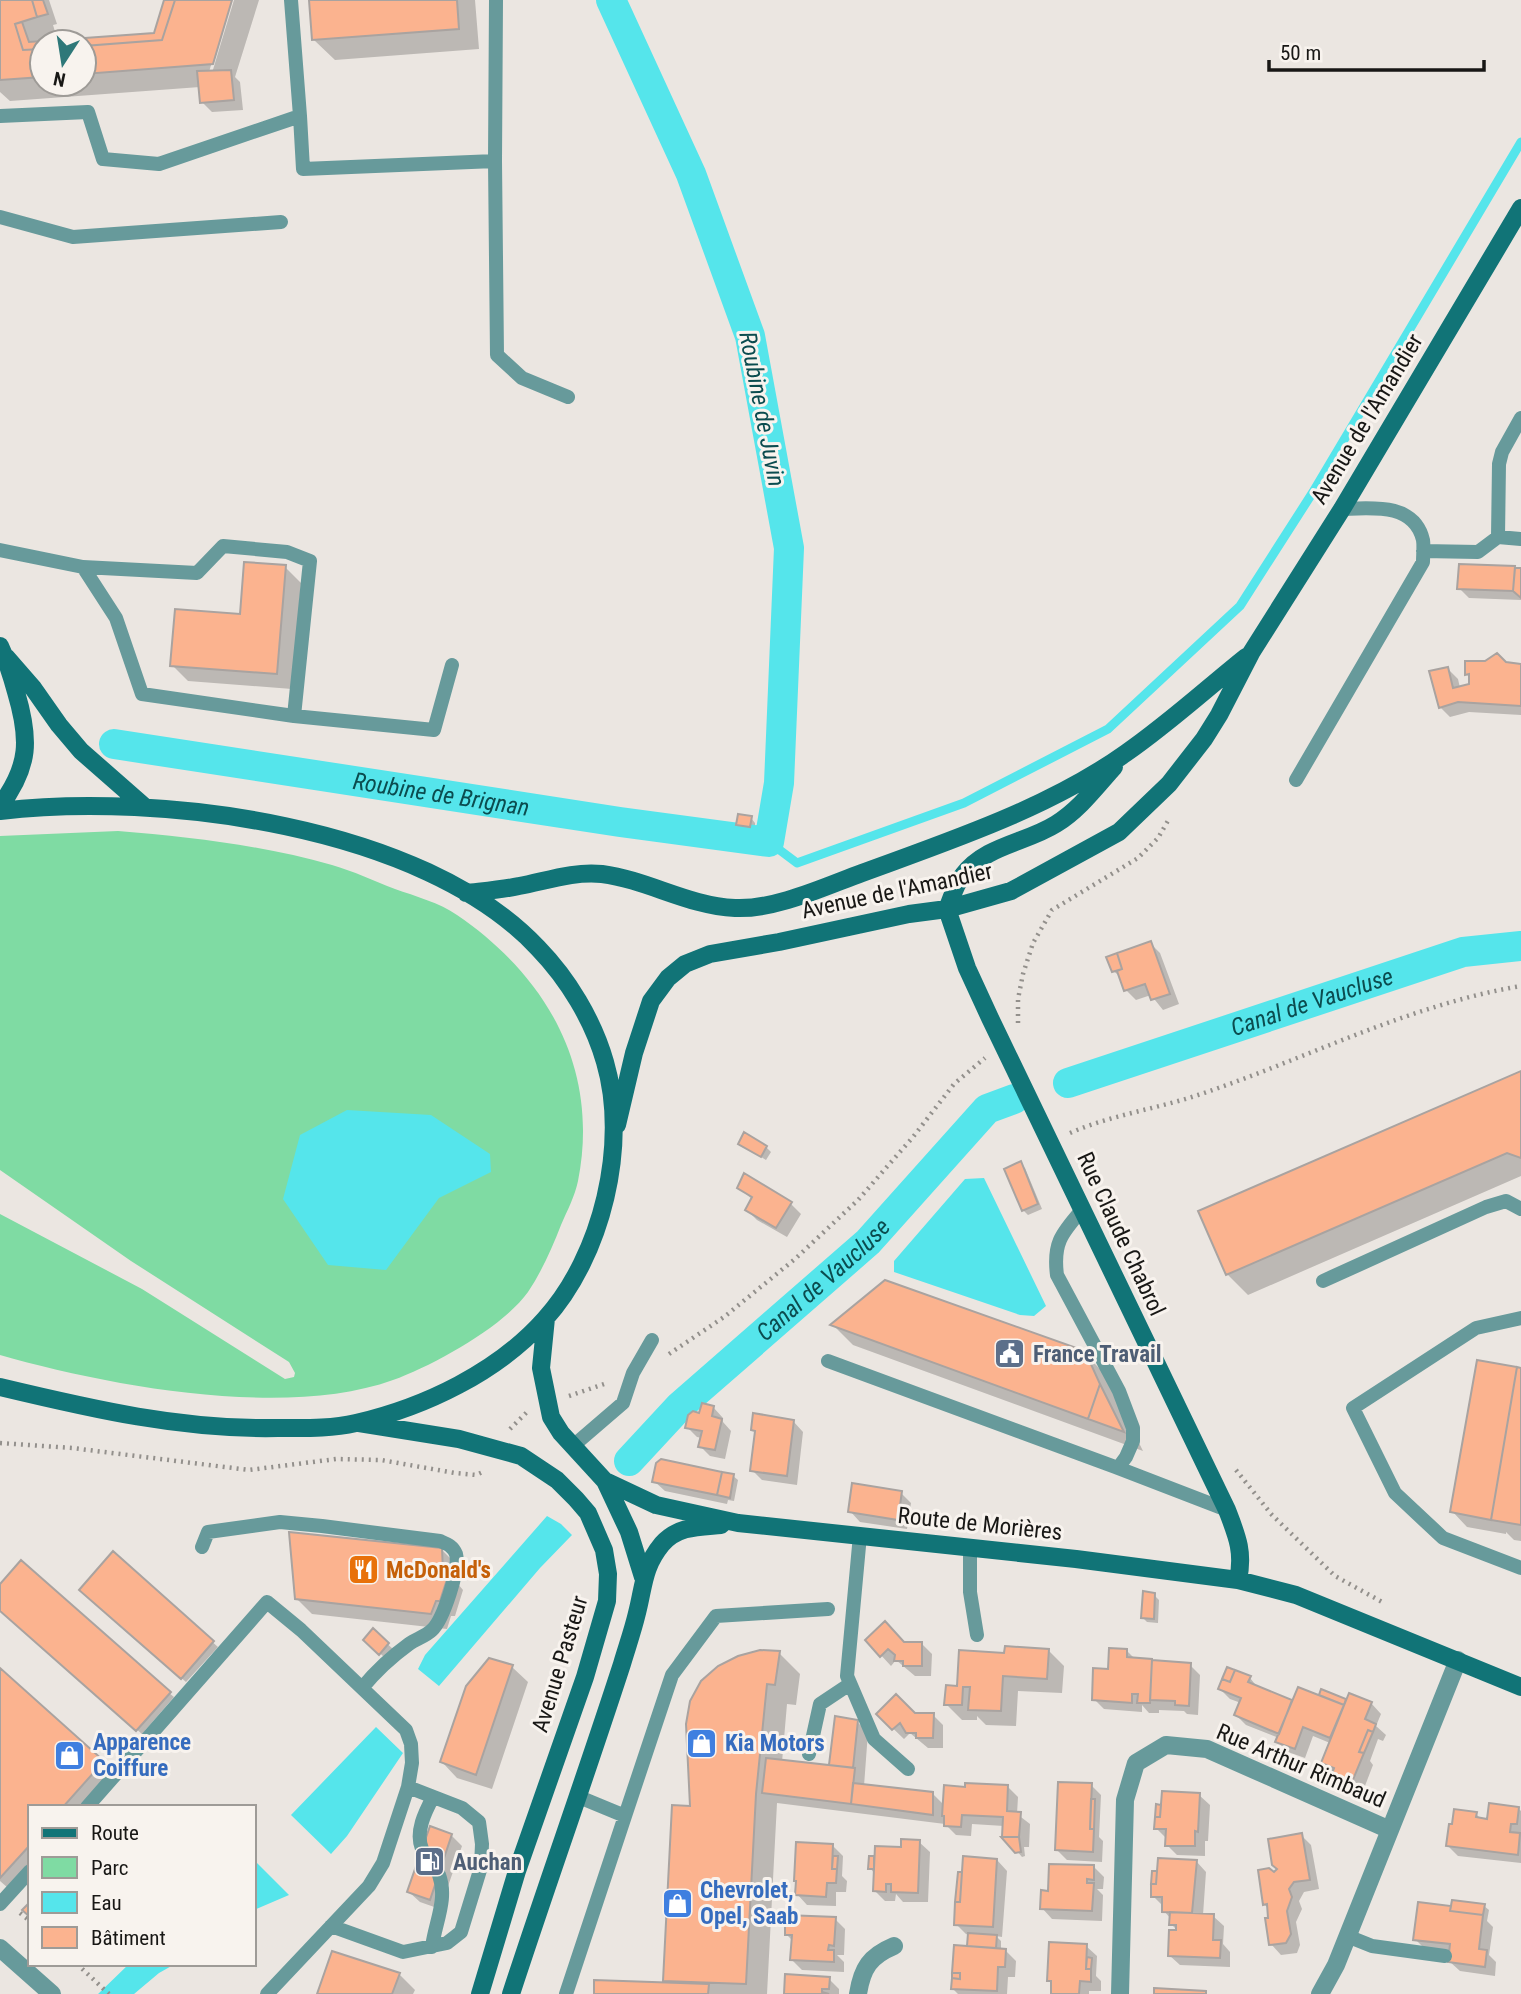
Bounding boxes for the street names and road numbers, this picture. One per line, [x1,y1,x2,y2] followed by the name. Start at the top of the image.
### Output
[1305,329,1429,509] street label: Avenue de l'Amandier
[799,858,995,924] street label: Avenue de l'Amandier
[1071,1148,1171,1320] street label: Rue Claude Chabrol
[896,1502,1064,1546] street label: Route de Morières
[526,1592,594,1736] street label: Avenue Pasteur
[1212,1718,1390,1814] street label: Rue Arthur Rimbaud

